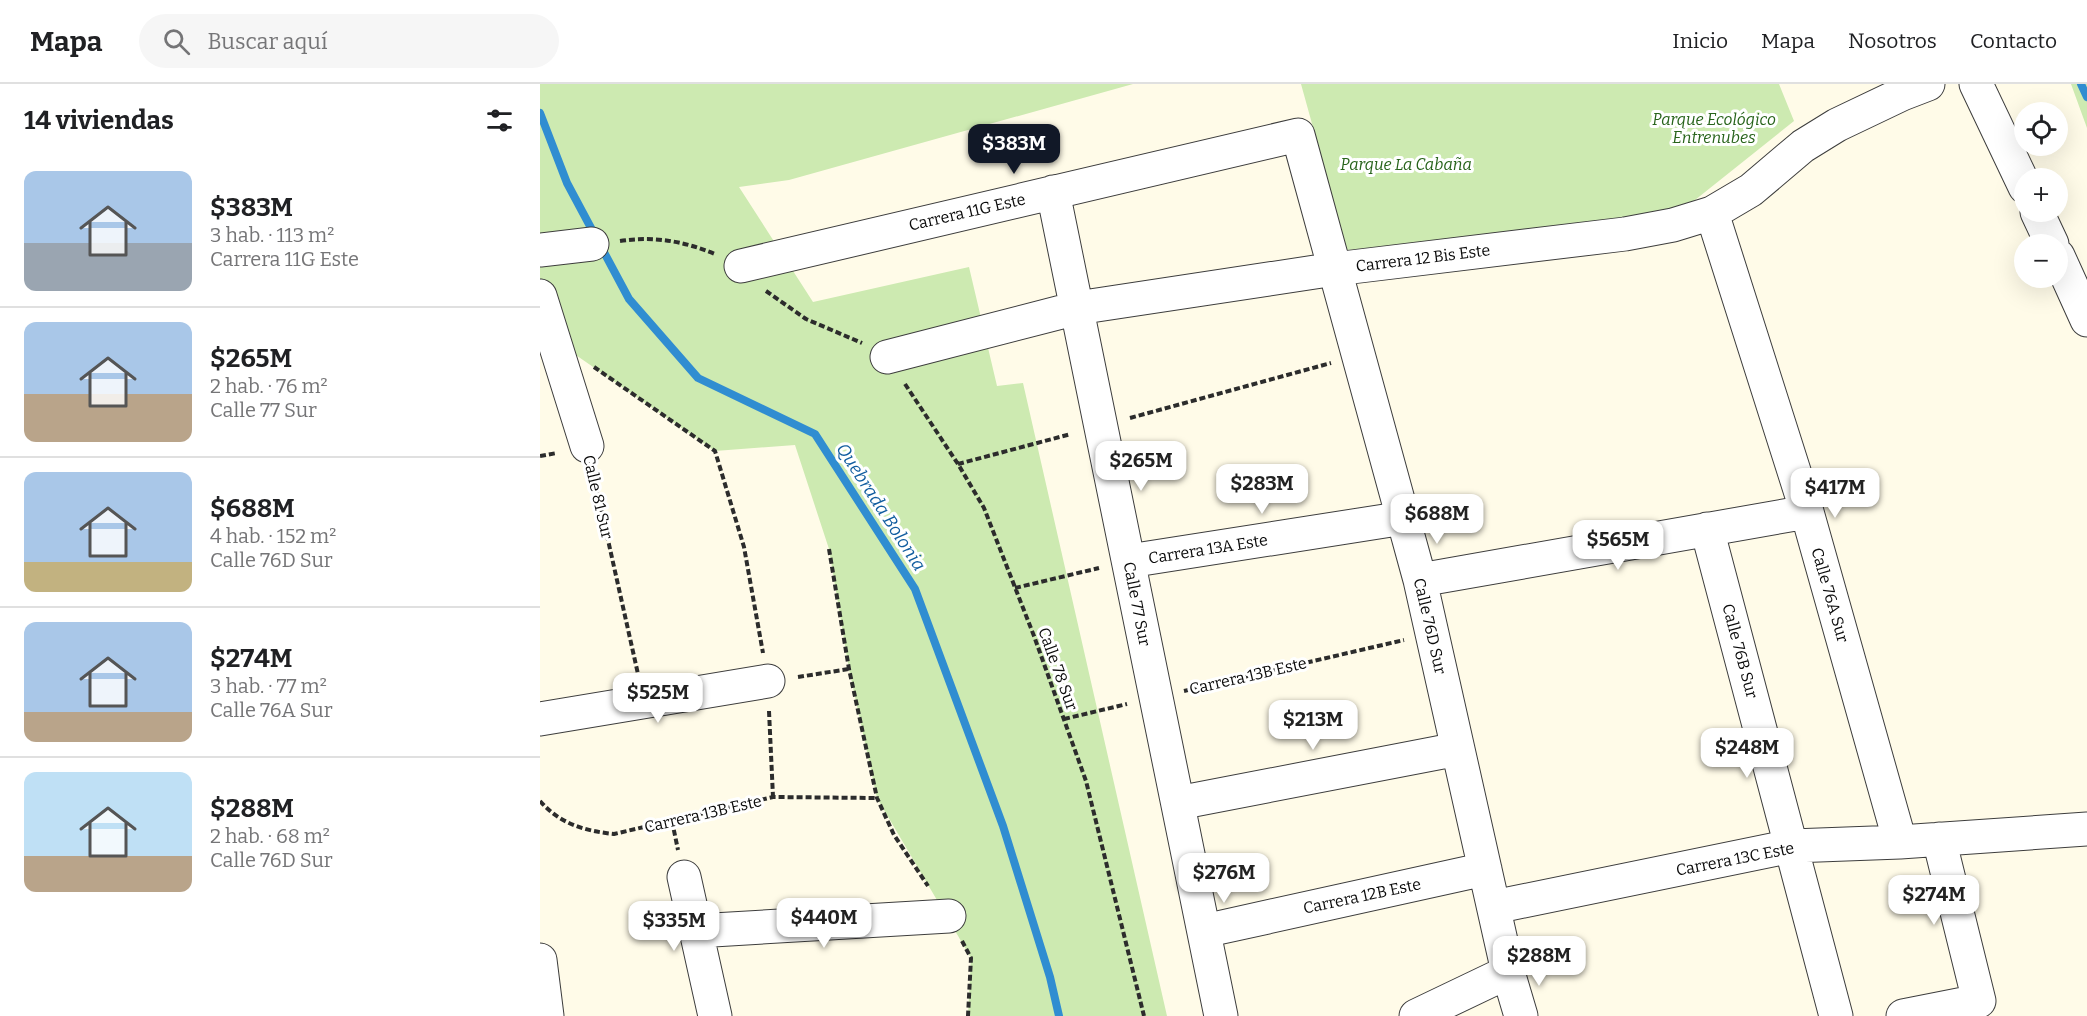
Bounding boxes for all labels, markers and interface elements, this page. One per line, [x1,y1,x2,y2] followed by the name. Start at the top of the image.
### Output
[139,14,559,68] search box
[30,25,103,58] text: Mapa
[160,25,193,58] icon: search
[208,28,327,55] text: Buscar aquí
[1672,28,1728,54] text: Inicio
[1761,28,1815,54] text: Mapa
[1848,28,1937,54] text: Nosotros
[1970,28,2057,54] text: Contacto
[2014,102,2068,288] map controls
[2014,102,2068,156] button: locate
[483,104,516,137] icon: filters
[24,105,174,136] text: 14 viviendas
[1652,110,1776,147] park label: Parque Ecológico Entrenubes
[972,124,1056,175] pin: $383M
[982,131,1046,155] text: $383M
[1340,155,1472,174] park label: Parque La Cabaña
[2014,168,2068,222] button: +
[907,189,1027,235] street label: Carrera 11G Este
[210,192,293,223] text: $383M
[72,195,144,267] icon: home
[210,223,334,247] text: 3 hab. · 113 m²
[2014,234,2068,288] button: −
[1355,240,1491,276] street label: Carrera 12 Bis Este
[210,247,359,271] text: Carrera 11G Este
[210,343,292,374] text: $265M
[72,346,144,418] icon: home
[210,374,328,398] text: 2 hab. · 76 m²
[210,398,317,422] text: Calle 77 Sur
[832,439,930,575] water label: Quebrada Bolonia
[1099,441,1183,492] pin: $265M
[1109,448,1173,472] text: $265M
[579,453,617,541] street label: Calle 81 Sur
[1220,464,1304,515] pin: $283M
[1793,468,1877,519] pin: $417M
[1230,471,1294,495] text: $283M
[1805,475,1865,499] text: $417M
[210,493,295,524] text: $688M
[1395,494,1479,545] pin: $688M
[72,496,144,568] icon: home
[1404,501,1470,525] text: $688M
[1576,520,1660,571] pin: $565M
[210,524,336,548] text: 4 hab. · 152 m²
[1587,527,1649,551] text: $565M
[1147,530,1269,568] street label: Carrera 13A Este
[1807,545,1853,645] street label: Calle 76A Sur
[210,548,333,572] text: Calle 76D Sur
[1120,560,1154,648] street label: Calle 77 Sur
[1410,576,1450,676] street label: Calle 76D Sur
[1718,602,1762,700] street label: Calle 76B Sur
[1034,625,1082,713] street label: Calle 78 Sur
[210,643,292,674] text: $274M
[72,646,144,718] icon: home
[1187,653,1309,699] street label: Carrera 13B Este
[616,673,700,724] pin: $525M
[210,674,327,698] text: 3 hab. · 77 m²
[627,680,689,704] text: $525M
[210,698,333,722] text: Calle 76A Sur
[1271,700,1355,751] pin: $213M
[1283,707,1343,731] text: $213M
[1705,728,1789,779] pin: $248M
[1715,735,1779,759] text: $248M
[642,791,764,837] street label: Carrera 13B Este
[210,793,294,824] text: $288M
[72,796,144,868] icon: home
[210,824,330,848] text: 2 hab. · 68 m²
[1674,838,1796,880] street label: Carrera 13C Este
[210,848,333,872] text: Calle 76D Sur
[1182,853,1266,904] pin: $276M
[1192,860,1256,884] text: $276M
[1301,874,1423,918] street label: Carrera 12B Este
[1892,875,1976,926] pin: $274M
[1902,882,1966,906] text: $274M
[782,898,866,949] pin: $440M
[632,901,716,952] pin: $335M
[791,905,857,929] text: $440M
[642,908,706,932] text: $335M
[1497,936,1581,987] pin: $288M
[1507,943,1571,967] text: $288M

